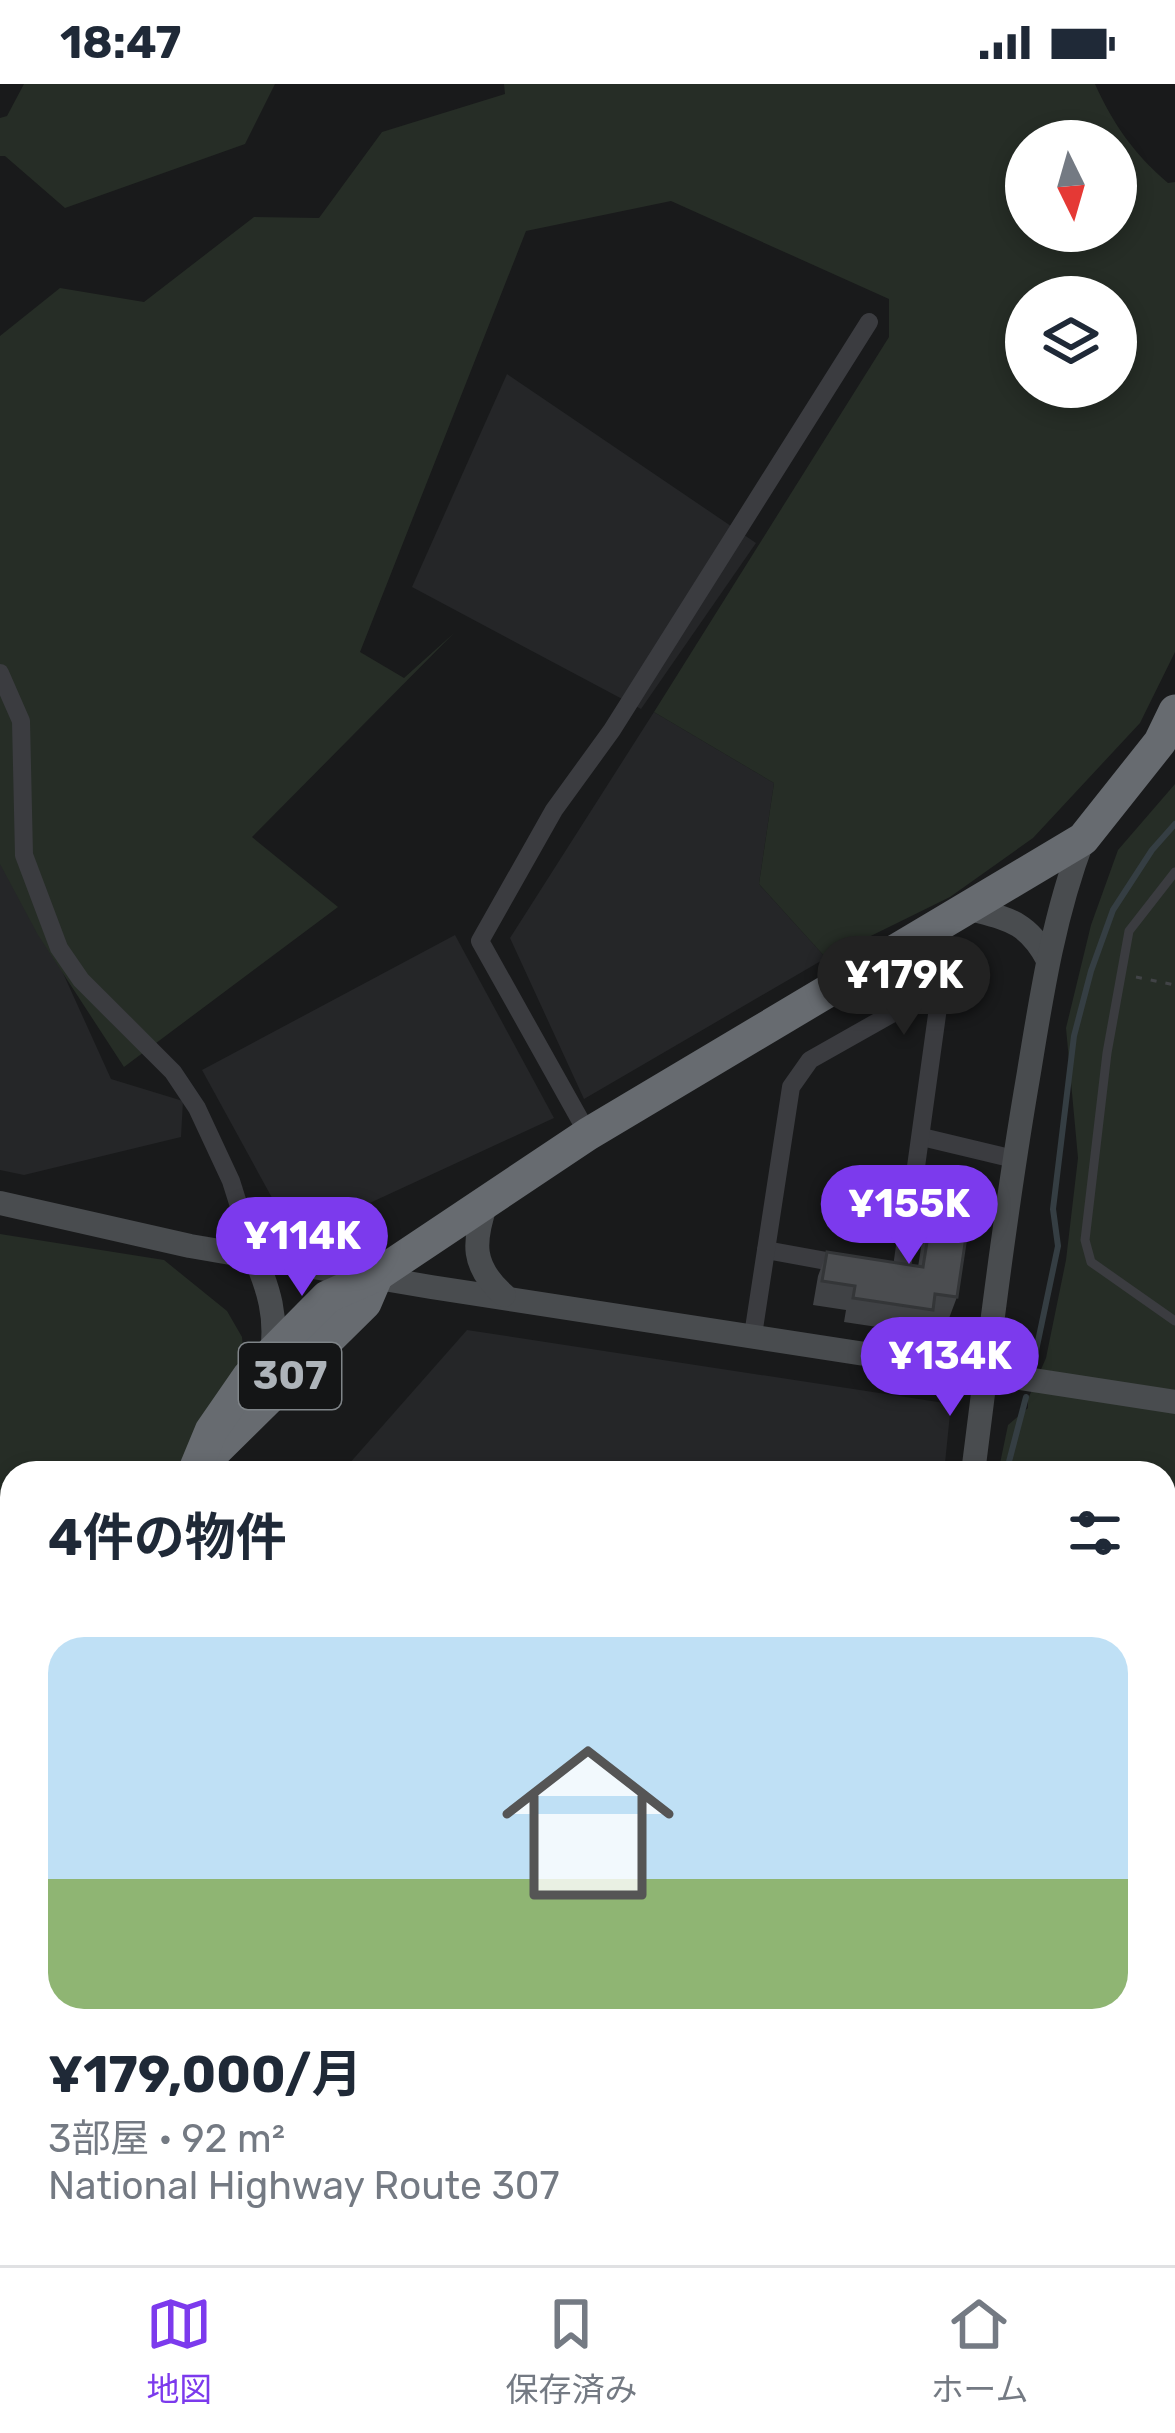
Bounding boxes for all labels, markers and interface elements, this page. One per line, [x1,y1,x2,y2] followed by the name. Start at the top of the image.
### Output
[60,16,181,69] text: 18:47
[1005,120,1137,252] north arrow
[1005,120,1137,408] map controls
[1005,276,1137,408] button: layers
[820,936,988,1038] pin: ¥179K
[844,952,964,998] text: ¥179K
[825,1165,993,1267] pin: ¥155K
[848,1181,970,1227] text: ¥155K
[218,1197,386,1299] pin: ¥114K
[243,1213,361,1259] text: ¥114K
[866,1317,1034,1419] pin: ¥134K
[888,1333,1012,1379] text: ¥134K
[239,1343,341,1409] road number: 307
[1062,1500,1128,1566] icon: filters
[48,1507,287,1568] text: 4件の物件
[480,1715,696,1931] icon: home
[48,2044,363,2105] text: ¥179,000/月
[48,2116,285,2162] text: 3部屋 · 92 m²
[48,2163,560,2209] text: National Highway Route 307
[146,2291,212,2411] tab: 地図
[505,2291,637,2411] tab: 保存済み
[930,2291,1028,2411] tab: ホーム

